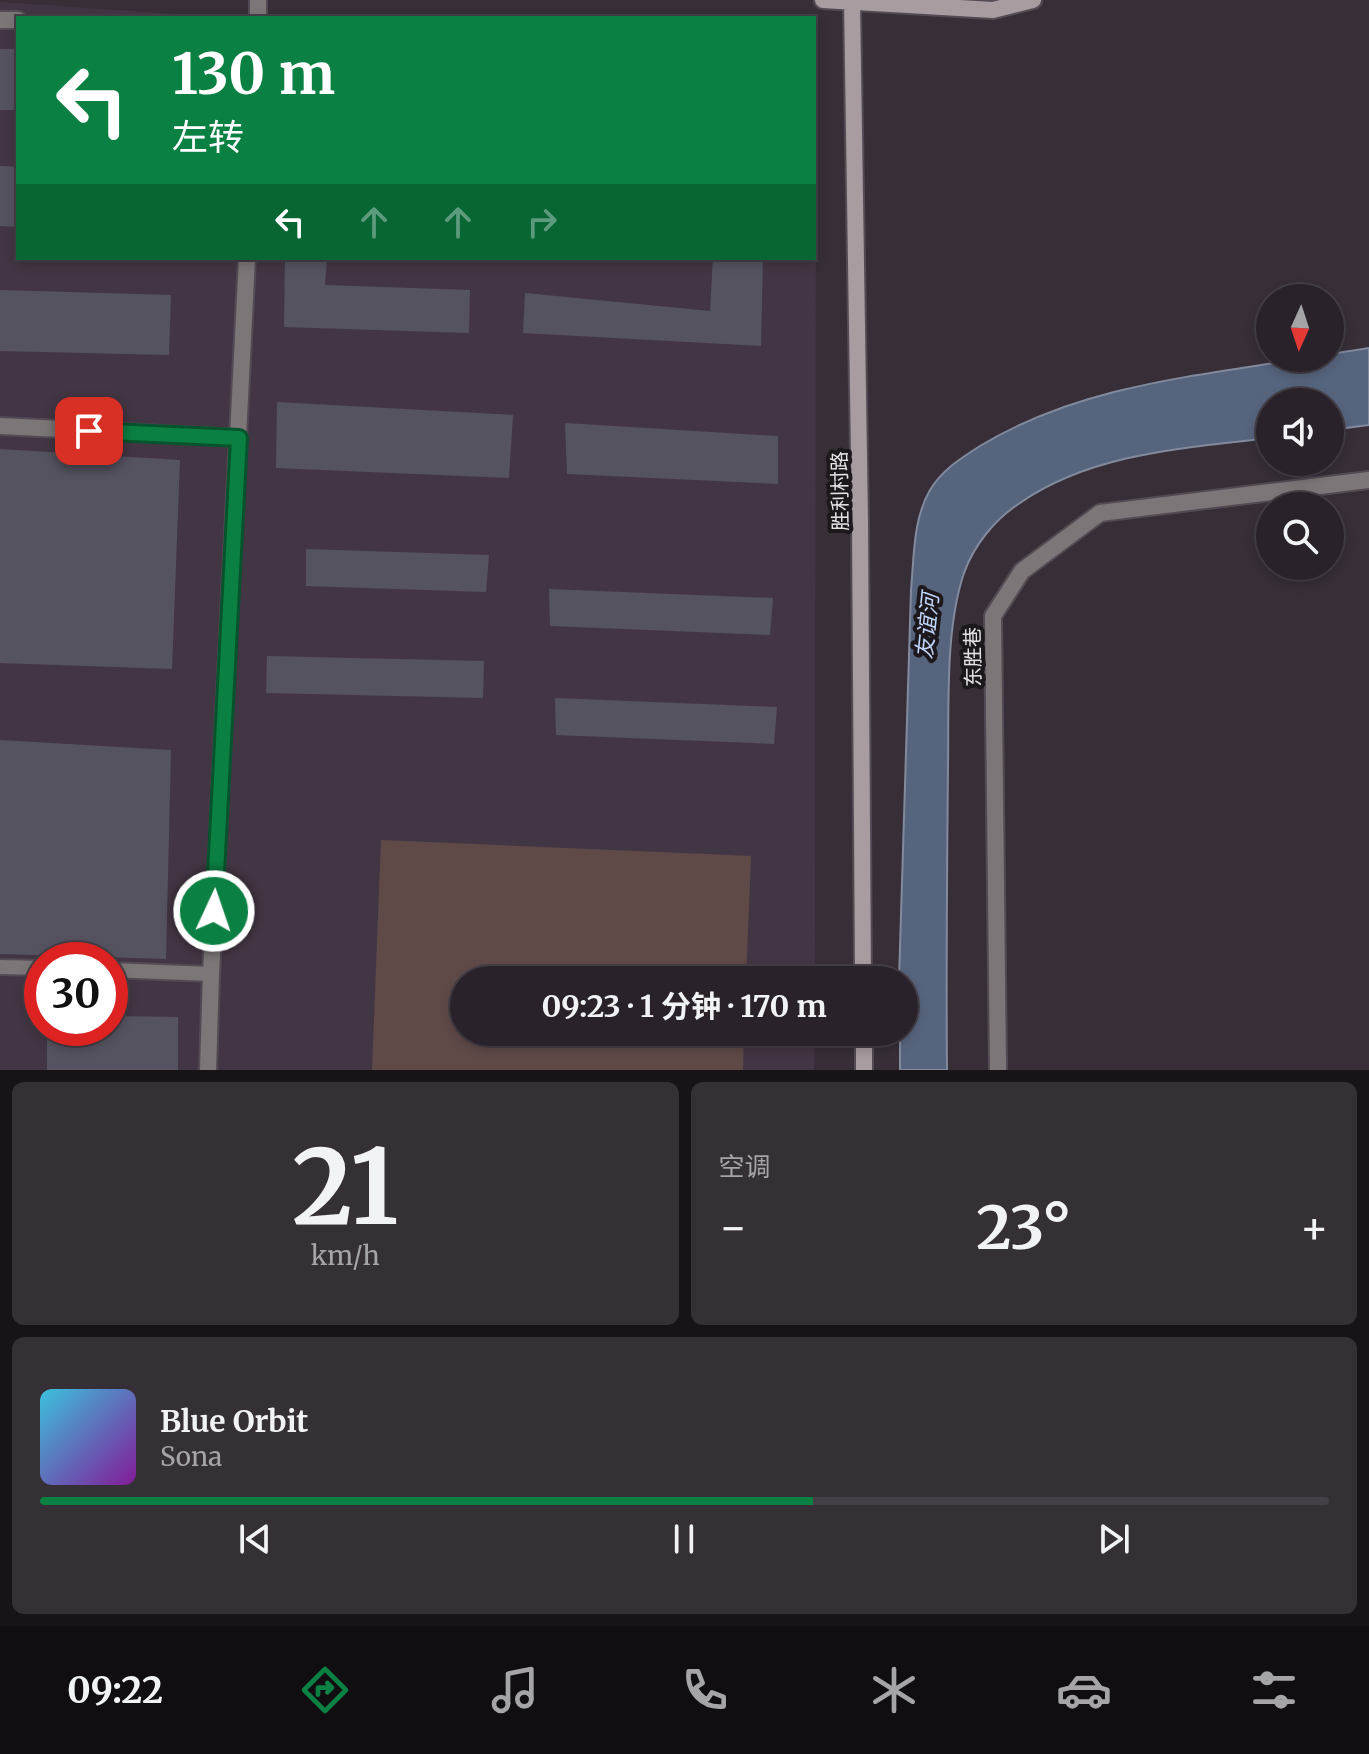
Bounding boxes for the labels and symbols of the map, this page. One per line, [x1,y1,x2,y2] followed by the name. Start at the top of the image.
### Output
[1256,284,1344,372] north arrow
[55,397,123,465] pin
[826,451,853,531] street label: 胜利村路
[910,588,945,660] water label: 友谊河
[959,627,986,687] street label: 东胜巷
[172,869,256,953] position arrow
[24,942,128,1046] speed limit sign: 30

